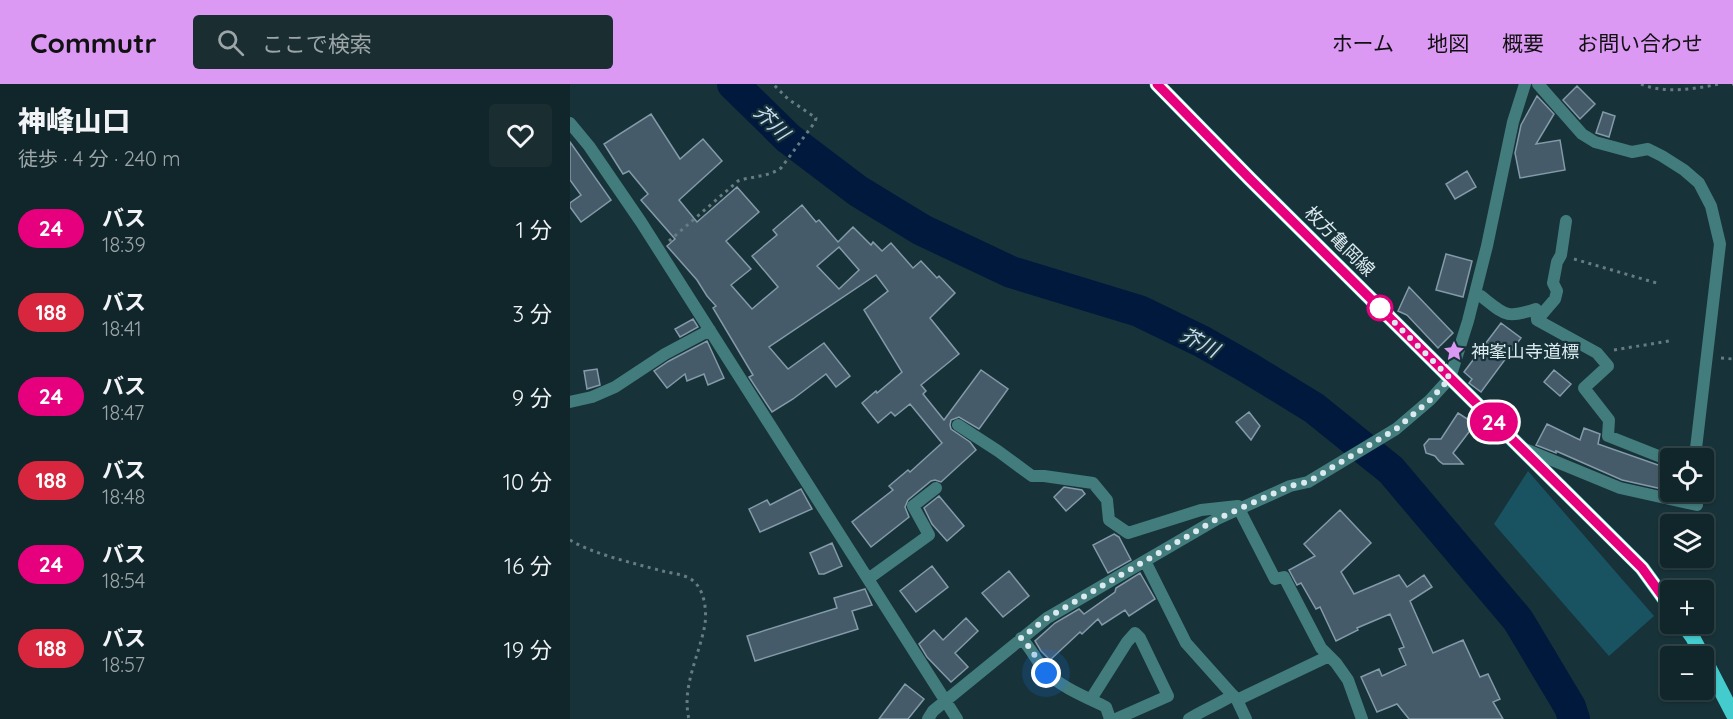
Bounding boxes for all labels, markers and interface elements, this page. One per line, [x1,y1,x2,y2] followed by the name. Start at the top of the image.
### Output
[193,15,613,69] search box
[30,25,157,60] text: Commutr
[214,26,247,59] icon: search
[262,30,372,58] text: ここで検索
[1332,30,1394,56] text: ホーム
[1427,30,1469,56] text: 地図
[1502,30,1544,56] text: 概要
[1577,30,1703,56] text: お問い合わせ
[749,99,797,146] water label: 芥川
[18,103,130,138] text: 神峰山口
[489,104,552,167] button: heart
[18,146,181,171] text: 徒歩 · 4 分 · 240 m
[1300,201,1380,281] street label: 枚方亀岡線
[102,204,146,232] text: バス
[39,215,63,241] text: 24
[516,216,552,244] text: 1 分
[102,232,146,257] text: 18:39
[102,288,146,316] text: バス
[1367,295,1393,321] unlabelled marker
[35,299,67,325] text: 188
[512,300,552,328] text: 3 分
[102,316,142,341] text: 18:41
[1176,322,1225,363] water label: 芥川
[1442,339,1466,363] place icon: 神峯山寺道標
[1471,340,1579,363] place label: 神峯山寺道標
[102,372,146,400] text: バス
[39,383,63,409] text: 24
[512,384,552,412] text: 9 分
[102,400,144,425] text: 18:47
[1467,402,1521,442] line badge: 24
[1482,409,1506,435] text: 24
[1660,448,1714,700] map controls
[1660,448,1714,502] button: locate
[102,456,146,484] text: バス
[35,467,67,493] text: 188
[503,468,552,496] text: 10 分
[102,484,145,509] text: 18:48
[1660,514,1714,568] button: layers
[102,540,146,568] text: バス
[39,551,63,577] text: 24
[504,552,552,580] text: 16 分
[102,568,145,593] text: 18:54
[1660,580,1714,634] button: +
[102,624,146,652] text: バス
[35,635,67,661] text: 188
[504,636,552,664] text: 19 分
[1660,646,1714,700] button: −
[102,652,145,677] text: 18:57
[1031,658,1061,688] your location

